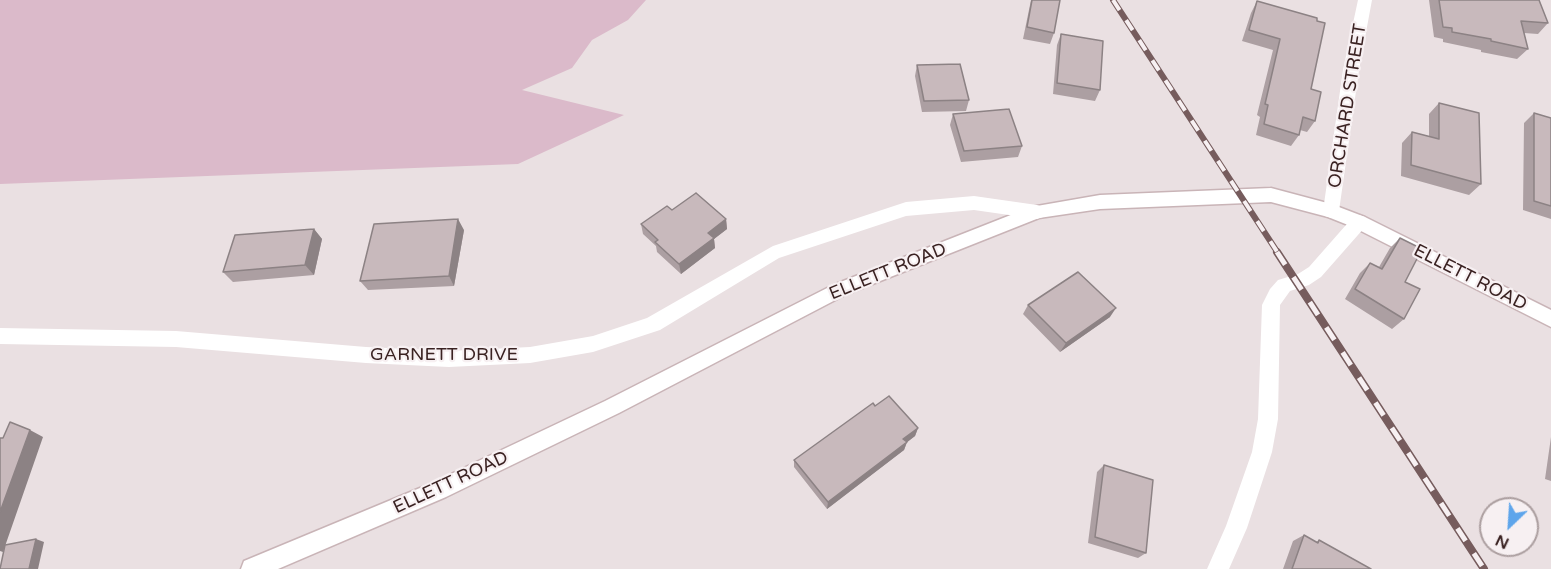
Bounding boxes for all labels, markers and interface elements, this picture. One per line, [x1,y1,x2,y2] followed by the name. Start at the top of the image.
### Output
[1324,22,1372,190] street label: ORCHARD STREET
[826,239,950,305] street label: ELLETT ROAD
[1410,240,1530,316] street label: ELLETT ROAD
[370,344,518,366] street label: GARNETT DRIVE
[390,447,512,519] street label: ELLETT ROAD
[1479,497,1539,557] north arrow
[1492,530,1512,553] text: N

